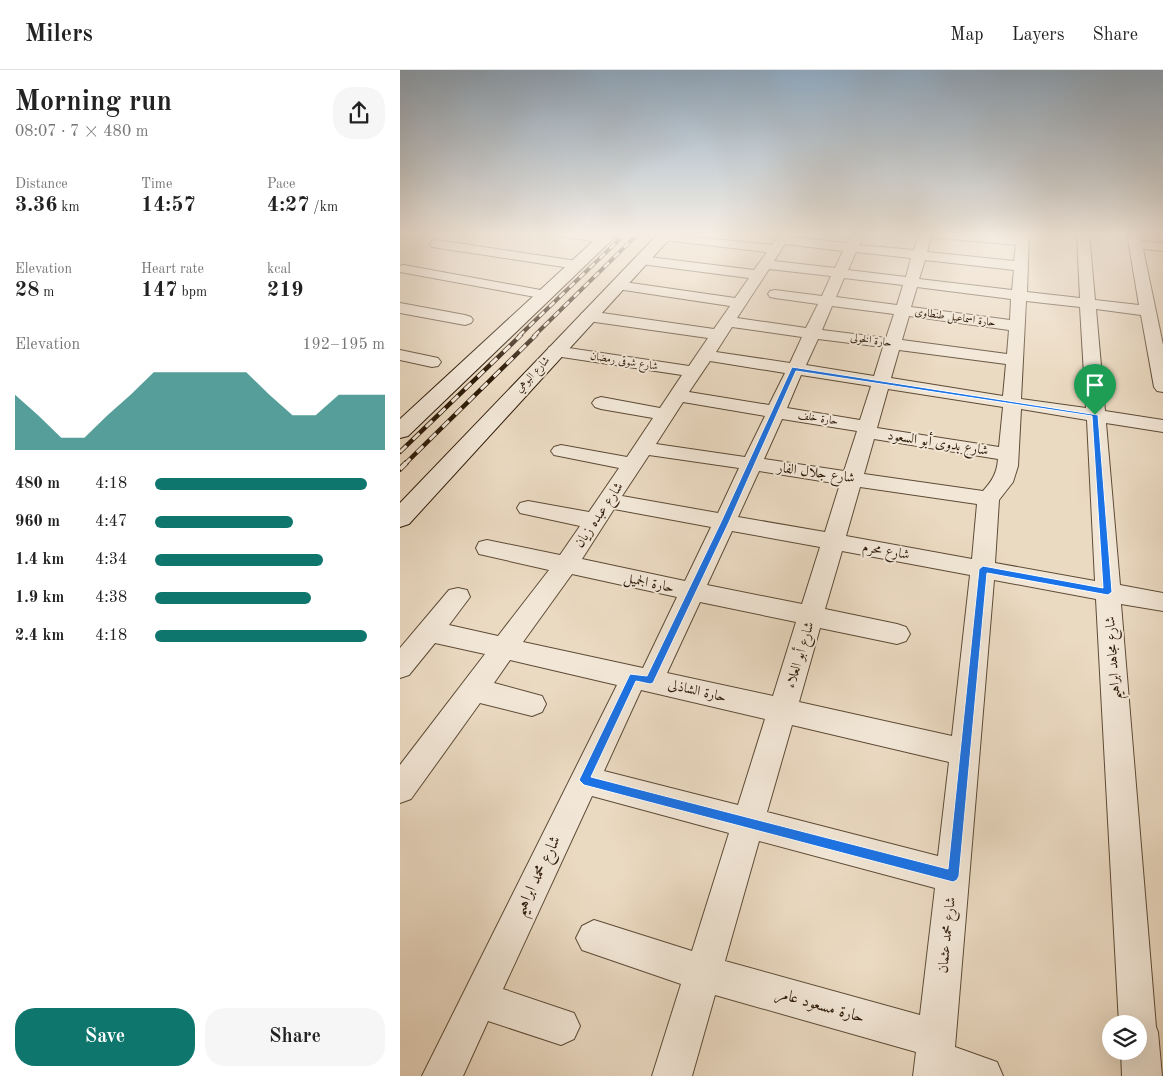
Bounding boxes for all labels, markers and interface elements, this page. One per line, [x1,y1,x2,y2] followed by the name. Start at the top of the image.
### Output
[25,23,93,47] text: Milers
[950,26,984,44] text: Map
[1012,26,1064,44] text: Layers
[1092,26,1138,44] text: Share
[333,87,385,139] button: share
[15,89,172,117] text: Morning run
[15,124,148,140] text: 08:07 · 7 × 480 m
[15,177,68,191] text: Distance
[141,177,172,191] text: Time
[267,177,295,191] text: Pace
[15,195,57,216] text: 3.36
[141,195,196,216] text: 14:57
[267,195,309,216] text: 4:27
[57,200,80,214] text: km
[309,200,338,214] text: /km
[15,262,72,276] text: Elevation
[141,262,204,276] text: Heart rate
[267,262,291,276] text: kcal
[15,280,39,301] text: 28
[141,280,178,301] text: 147
[267,280,304,301] text: 219
[39,285,54,299] text: m
[178,285,207,299] text: bpm
[914,307,997,331] street label: حارة اسماعيل طنطاوى
[850,333,893,349] street label: حارة الخولى
[15,337,80,353] text: Elevation
[302,337,385,353] text: 192–195 m
[589,350,659,376] street label: شارع شوقى رمضان
[514,355,554,397] street label: شارع البوهي
[1074,364,1116,415] pin
[1081,371,1109,399] icon: arrive
[797,410,839,428] street label: حارة خلف
[886,424,990,462] street label: شارع بدوى أبو السعود
[774,460,856,489] street label: شارع جلال الفار
[15,476,60,492] text: 480 m
[95,476,127,492] text: 4:18
[572,480,629,552] street label: شارع عبده زيان
[15,514,60,530] text: 960 m
[95,514,127,530] text: 4:47
[860,540,911,567] street label: شارع محرم
[15,552,64,568] text: 1.4 km
[95,552,127,568] text: 4:34
[622,571,675,598] street label: حارة الجميل
[15,590,64,606] text: 1.9 km
[95,590,127,606] text: 4:38
[1103,615,1129,700] street label: شارع مجاهد ابراهيم
[779,619,821,691] street label: شارع أبو العلاء
[15,628,64,644] text: 2.4 km
[95,628,127,644] text: 4:18
[666,678,728,705] street label: حارة الشاذلى
[512,834,570,922] street label: شارع محمد ابراهيم
[936,896,962,974] street label: شارع محمد عثمان
[773,986,866,1028] street label: حارة مسعود عامر
[15,1008,195,1066] button: Save
[205,1008,385,1066] button: Share
[1102,1015,1147,1060] map controls
[1102,1015,1147,1060] button: layers

